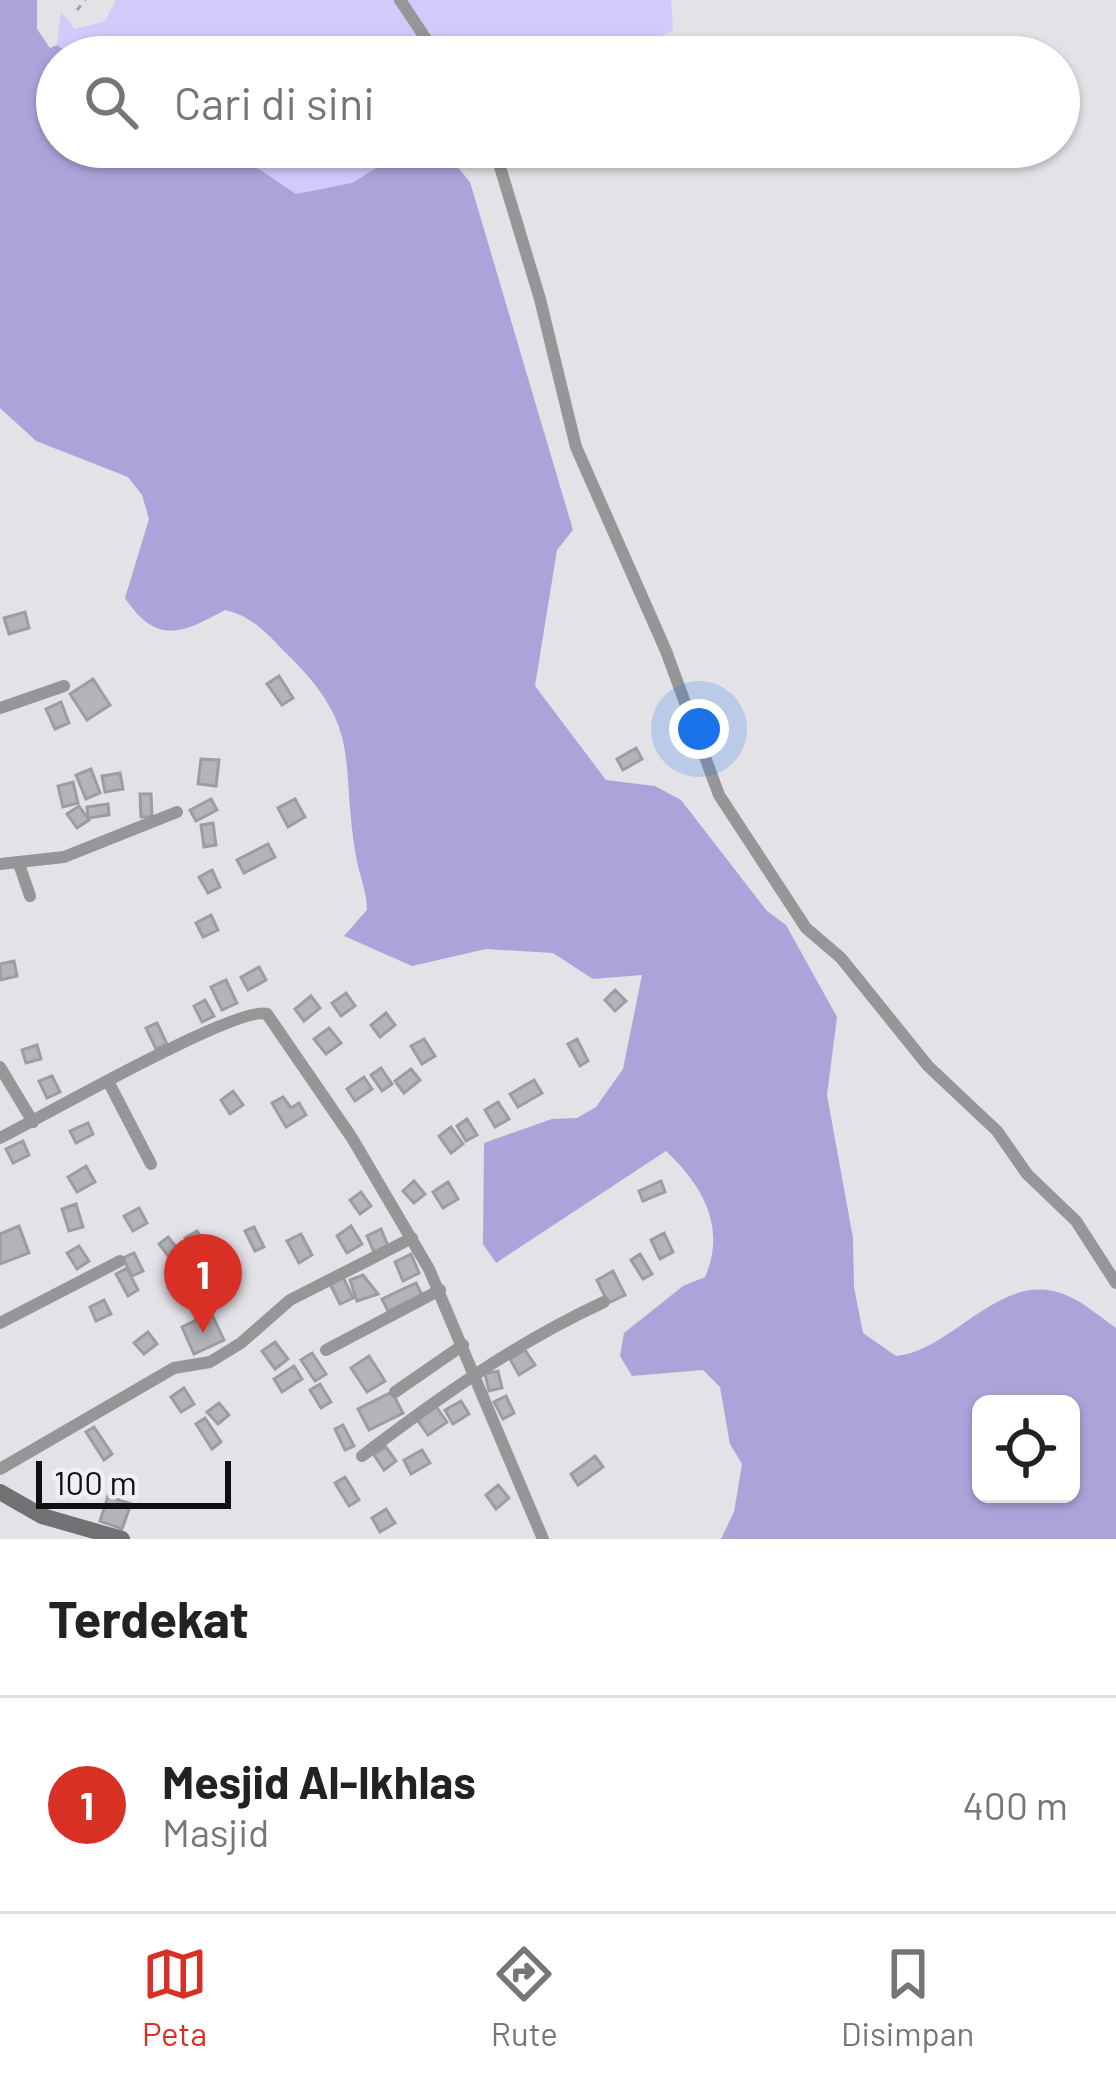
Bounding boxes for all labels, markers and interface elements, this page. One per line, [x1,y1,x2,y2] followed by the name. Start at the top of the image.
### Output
[36,36,1080,168] search box
[78,69,144,135] icon: search
[174,75,375,129] text: Cari di sini
[669,699,729,759] your location
[164,1234,242,1333] pin: 1
[972,1395,1080,1503] map controls
[972,1395,1080,1503] button: locate
[36,1455,231,1508] scale bar
[54,1462,137,1502] text: 100 m
[48,1587,249,1648] text: Terdekat
[162,1754,476,1808] text: Mesjid Al-Ikhlas
[80,1781,94,1828] text: 1
[962,1781,1068,1828] text: 400 m
[162,1808,269,1855] text: Masjid
[142,1941,208,2053] tab: Peta
[491,1941,558,2053] tab: Rute
[841,1941,974,2053] tab: Disimpan

